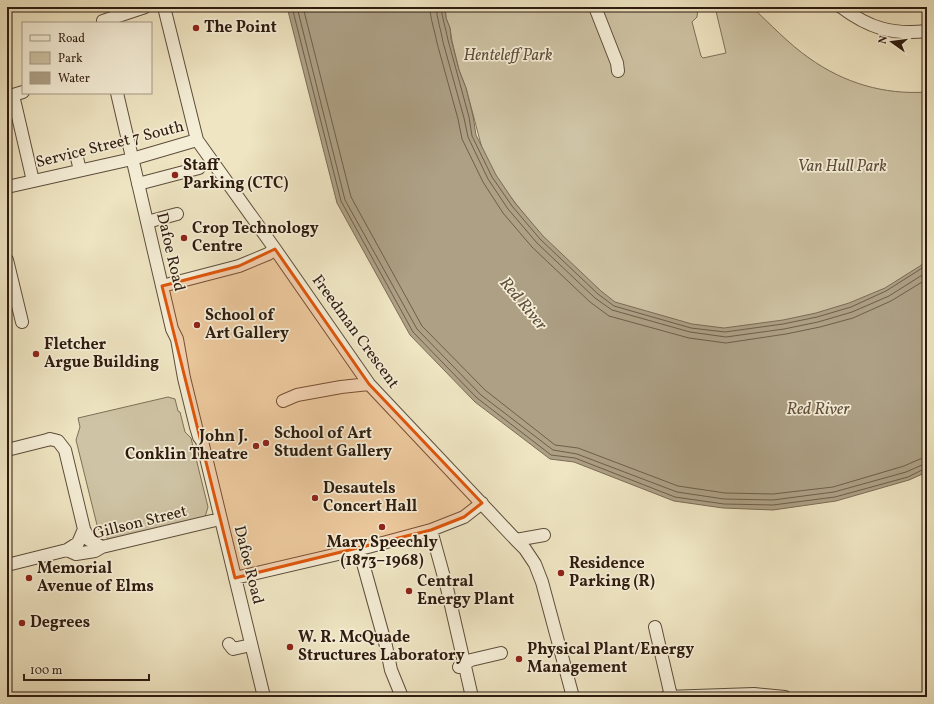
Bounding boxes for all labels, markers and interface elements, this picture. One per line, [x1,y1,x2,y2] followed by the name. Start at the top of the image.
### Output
[204,17,277,39] place label: The Point
[22,22,152,94] legend
[872,22,912,62] north arrow
[191,23,201,33] marker: The Point
[58,31,85,47] text: Road
[876,34,892,46] text: N
[463,45,553,67] park label: Henteleff Park
[58,51,83,67] text: Park
[58,71,90,87] text: Water
[34,116,186,174] street label: Service Street 7 South
[183,155,289,195] place label: Staff Parking (CTC)
[797,156,887,178] park label: Van Hull Park
[170,170,180,180] marker: Staff Parking (CTC)
[150,210,190,294] street label: Dafoe Road
[192,218,319,258] place label: Crop Technology Centre
[179,233,189,243] marker: Crop Technology Centre
[306,271,404,394] street label: Freedman Crescent
[494,272,553,336] water label: Red River
[205,305,289,345] place label: School of Art Gallery
[192,320,202,330] marker: School of Art Gallery
[44,334,159,374] place label: Fletcher Argue Building
[31,349,41,359] marker: Fletcher Argue Building
[786,398,850,421] water label: Red River
[274,423,392,463] place label: School of Art Student Gallery
[125,426,248,466] place label: John J. Conklin Theatre
[261,438,271,448] marker: School of Art Student Gallery
[251,441,261,451] marker: John J. Conklin Theatre
[323,478,418,518] place label: Desautels Concert Hall
[310,493,320,503] marker: Desautels Concert Hall
[91,501,190,545] street label: Gillson Street
[377,522,387,532] marker: Mary Speechly (1873–1968)
[228,523,268,607] street label: Dafoe Road
[326,532,438,572] place label: Mary Speechly (1873–1968)
[569,553,655,593] place label: Residence Parking (R)
[37,558,154,598] place label: Memorial Avenue of Elms
[556,568,566,578] marker: Residence Parking (R)
[417,571,515,611] place label: Central Energy Plant
[24,573,34,583] marker: Memorial Avenue of Elms
[404,586,414,596] marker: Central Energy Plant
[30,612,90,634] place label: Degrees
[17,618,27,628] marker: Degrees
[298,627,465,667] place label: W. R. McQuade Structures Laboratory
[527,639,694,679] place label: Physical Plant/Energy Management
[285,642,295,652] marker: W. R. McQuade Structures Laboratory
[514,654,524,664] marker: Physical Plant/Energy Management
[24,656,149,682] scale bar
[30,663,63,679] text: 100 m

